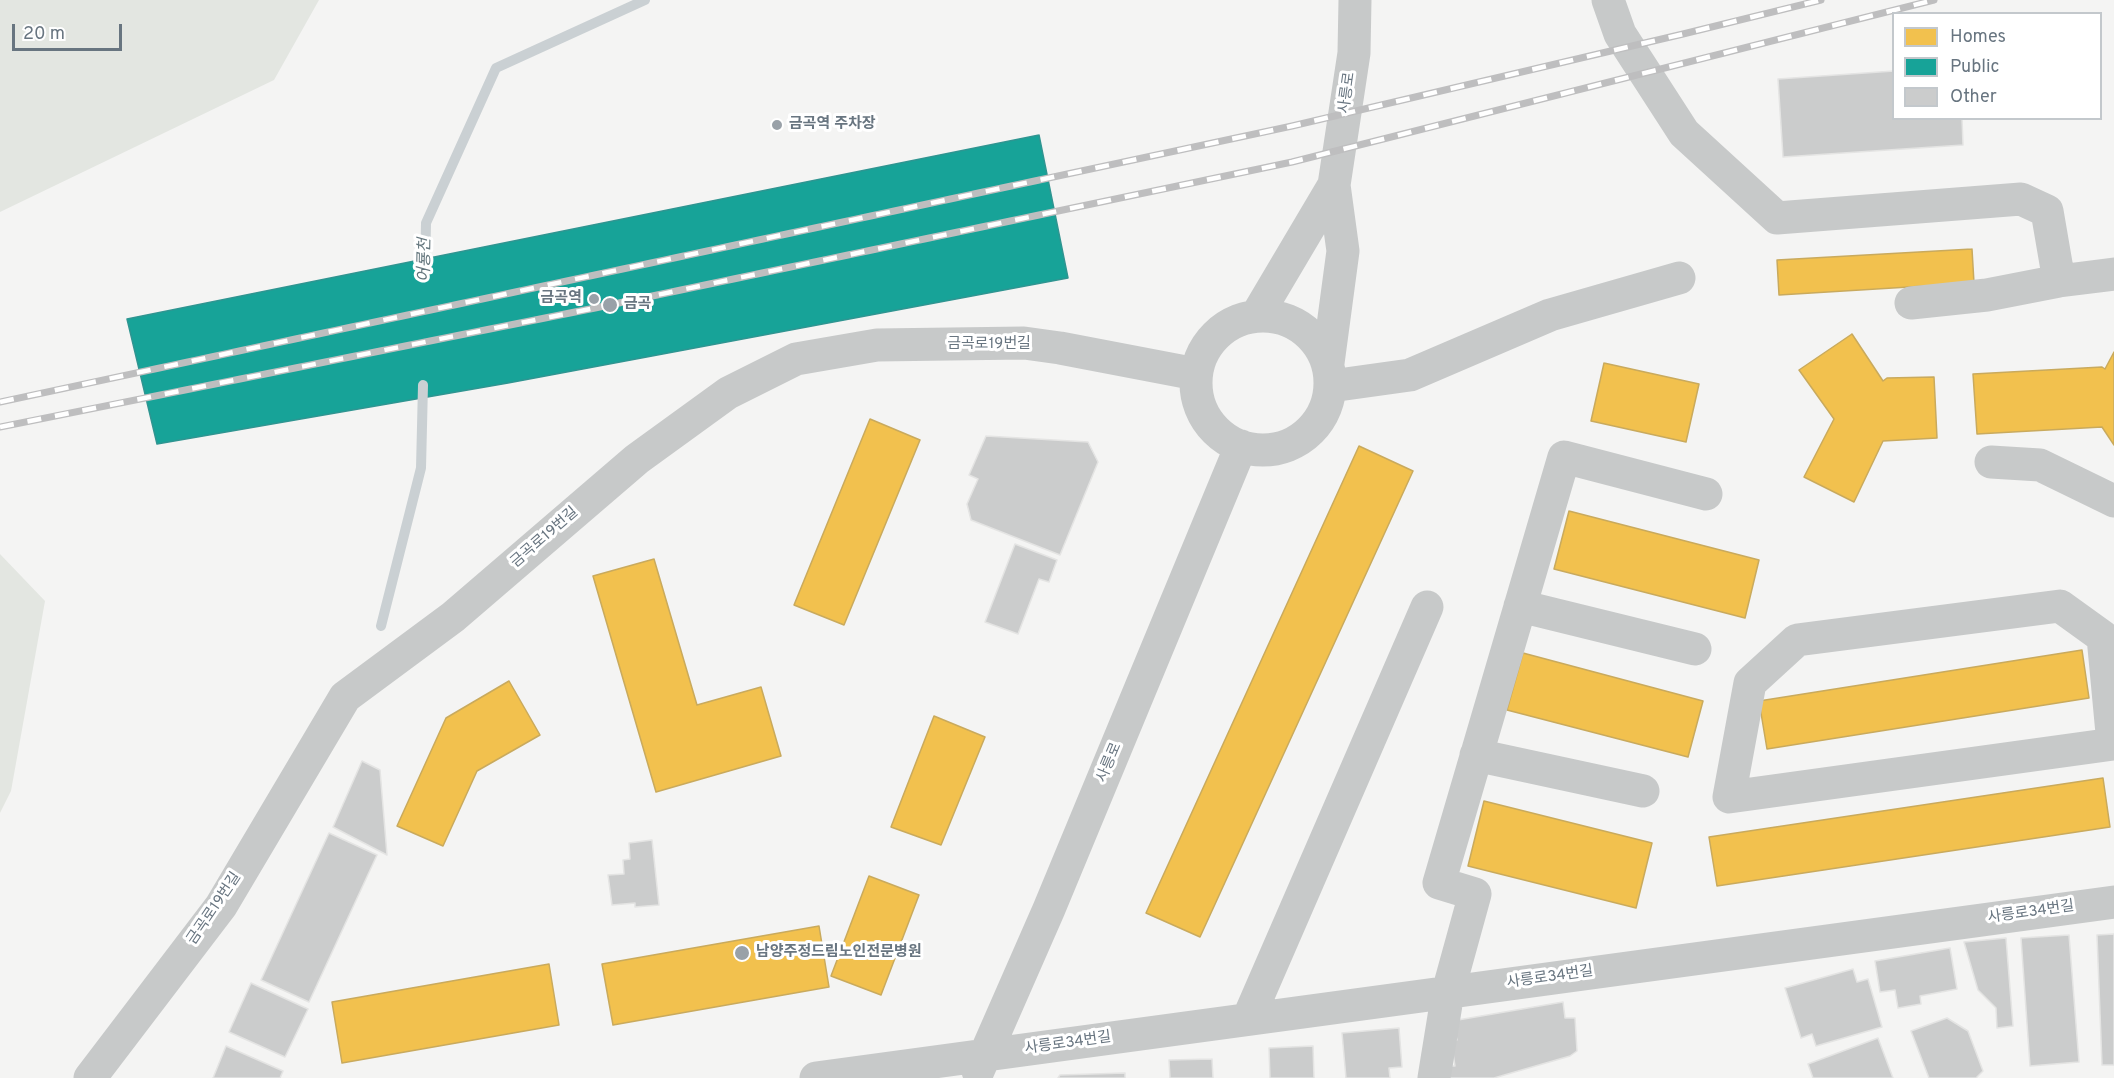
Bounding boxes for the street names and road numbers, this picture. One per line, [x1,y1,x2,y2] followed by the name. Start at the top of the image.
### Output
[1336,71,1360,115] street label: 사릉로
[947,336,1031,354] street label: 금곡로19번길
[508,504,582,572] street label: 금곡로19번길
[1094,740,1126,786] street label: 사릉로
[184,869,246,949] street label: 금곡로19번길
[1987,898,2075,928] street label: 사릉로34번길
[1506,963,1594,993] street label: 사릉로34번길
[1024,1029,1112,1059] street label: 사릉로34번길

